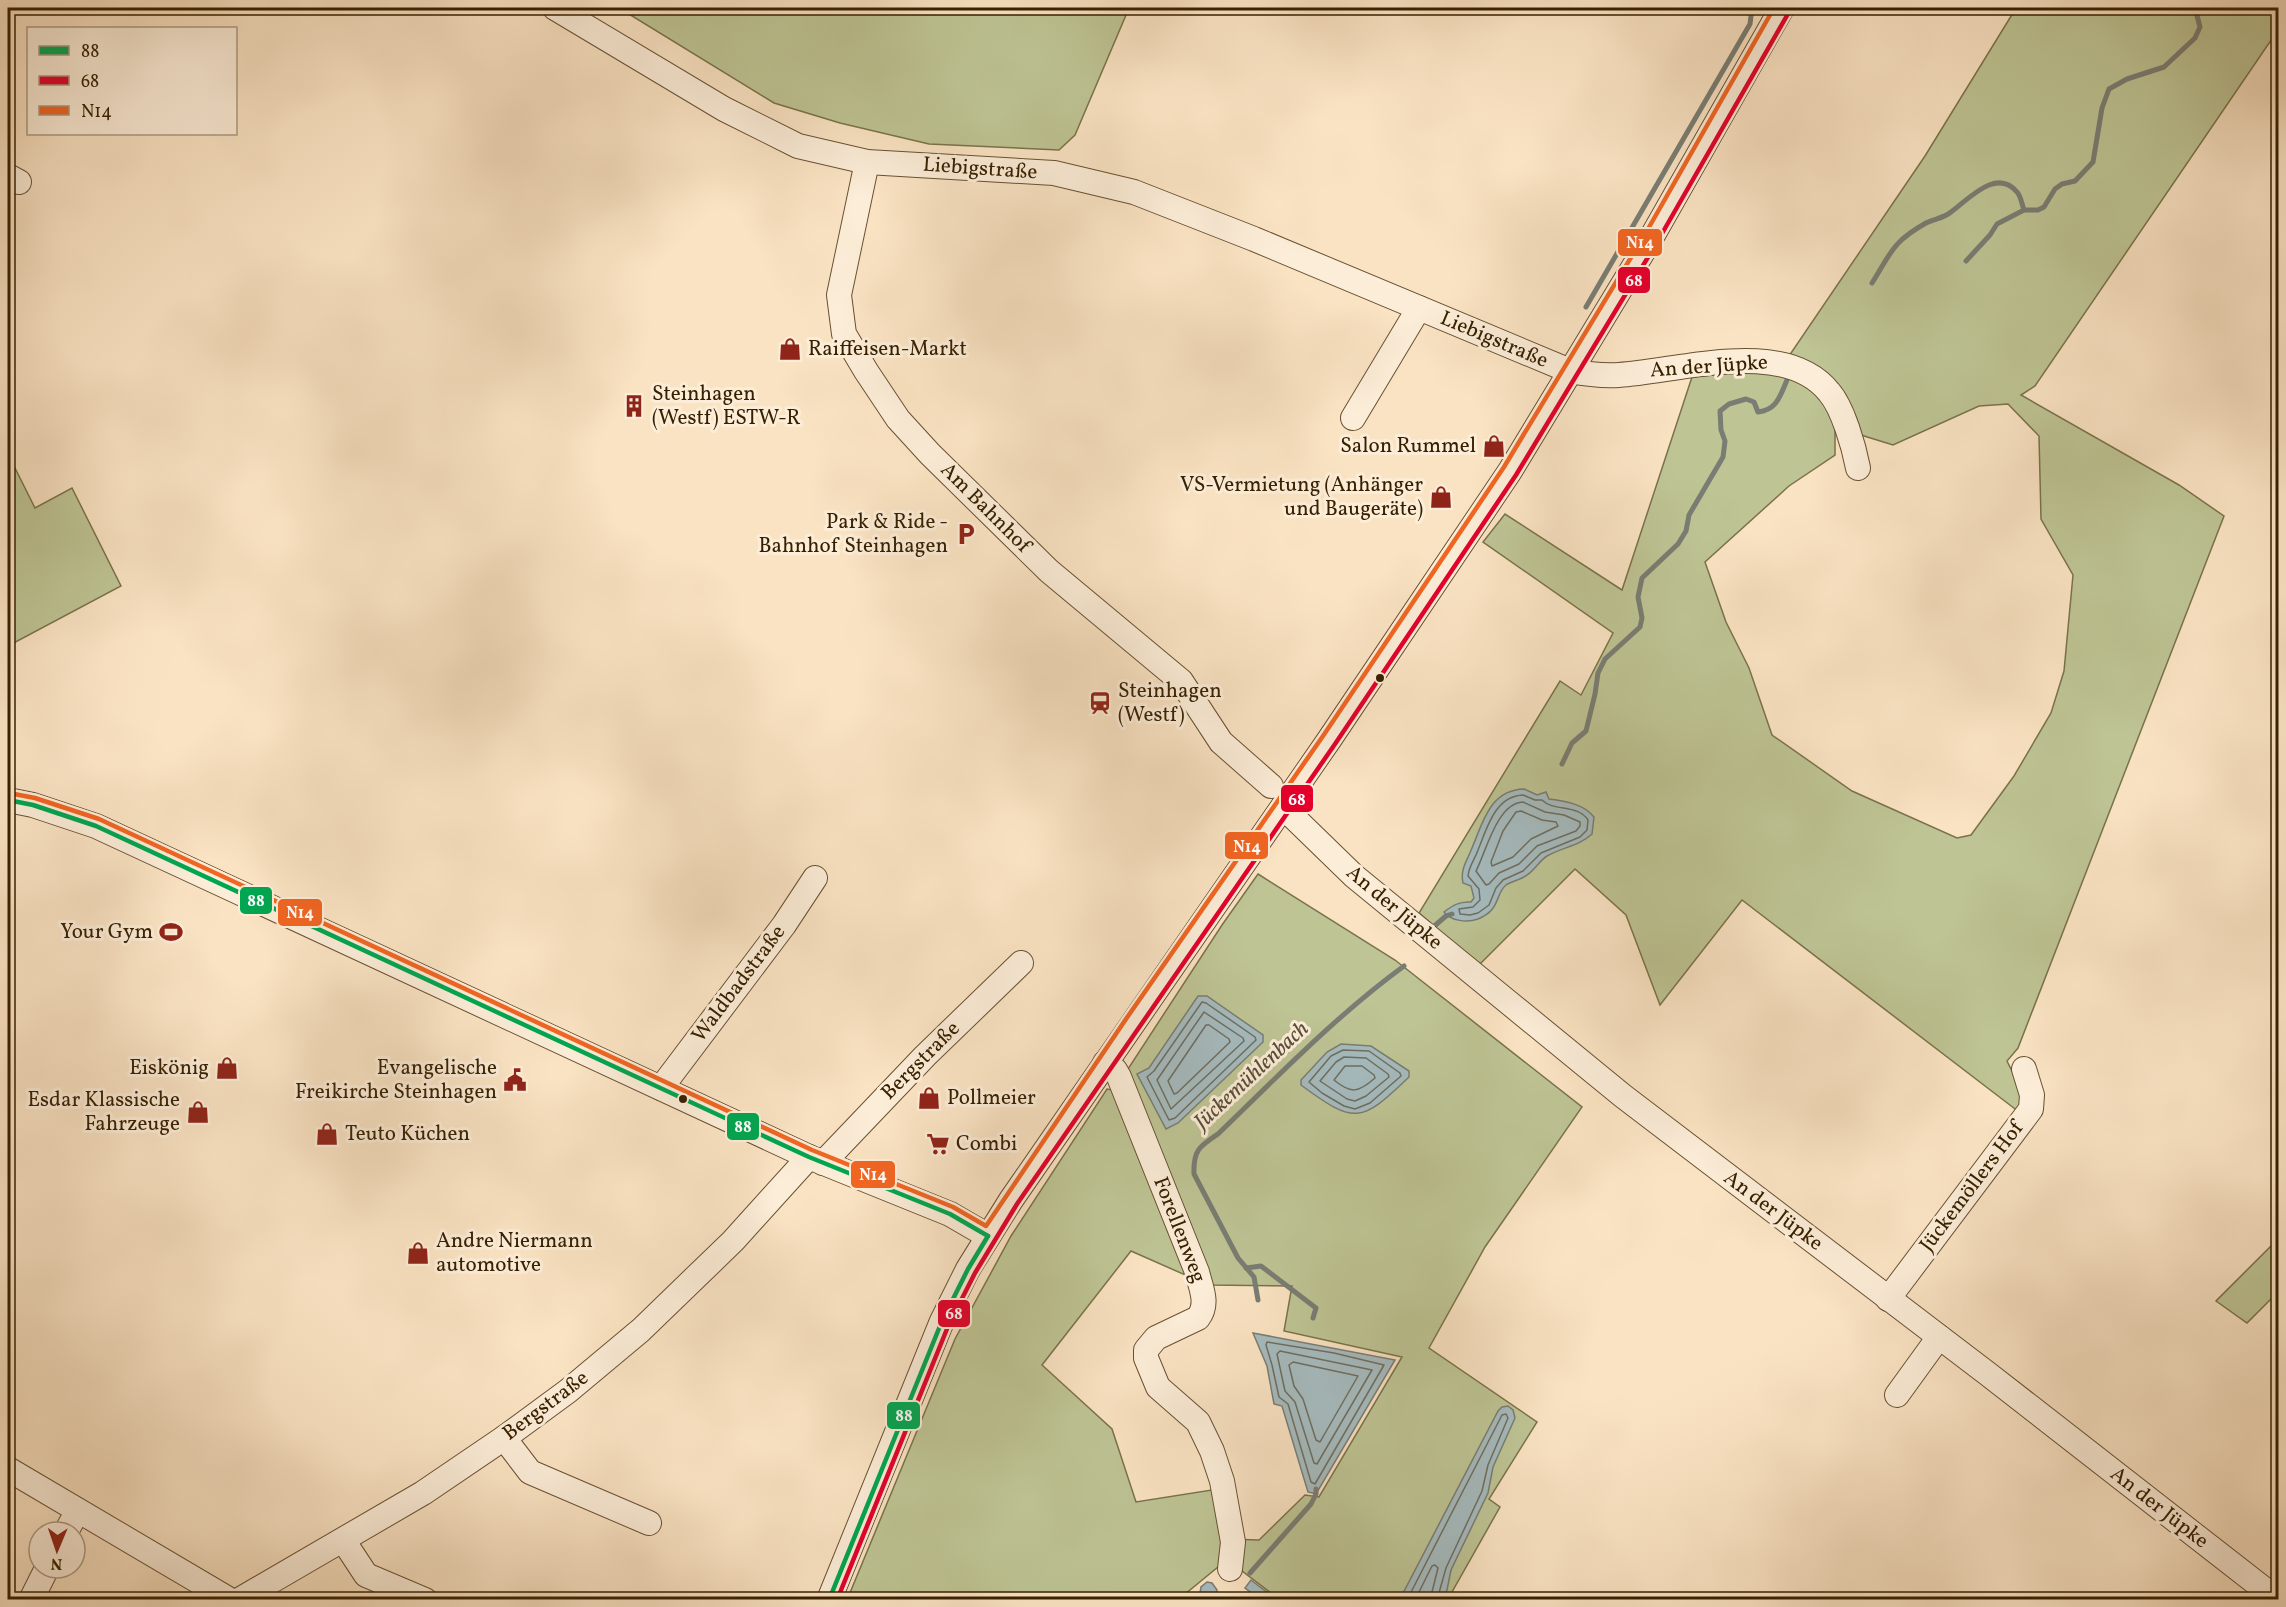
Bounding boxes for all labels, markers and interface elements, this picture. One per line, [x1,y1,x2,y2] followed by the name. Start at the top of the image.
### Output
[27,27,237,135] legend
[81,40,99,65] text: 88
[81,70,99,95] text: 68
[81,100,112,125] text: N14
[922,151,1038,187] street label: Liebigstraße
[1617,228,1663,257] line badge: N14
[1626,233,1654,255] text: N14
[1617,266,1651,294] line badge: 68
[1625,271,1643,293] text: 68
[1436,304,1552,376] street label: Liebigstraße
[808,335,967,364] place label: Raiffeisen-Markt
[777,336,803,362] shop icon: Raiffeisen-Markt
[1649,348,1769,386] street label: An der Jüpke
[652,380,801,433] place label: Steinhagen (Westf) ESTW-R
[621,393,647,419] building icon: Steinhagen (Westf) ESTW-R
[1340,432,1476,461] place label: Salon Rummel
[1481,433,1507,459] shop icon: Salon Rummel
[933,456,1038,561] street label: Am Bahnhof
[1180,471,1423,524] place label: VS-Vermietung (Anhänger und Baugeräte)
[1428,484,1454,510] shop icon: VS-Vermietung (Anhänger und Baugeräte)
[758,508,948,561] place label: Park & Ride - Bahnhof Steinhagen
[953,521,979,547] parking icon: Park & Ride - Bahnhof Steinhagen
[1374,672,1386,684] unlabelled marker
[1118,677,1222,730] place label: Steinhagen (Westf)
[1087,690,1113,716] station icon: Steinhagen (Westf)
[1280,784,1314,813] line badge: 68
[1288,790,1306,812] text: 68
[1224,831,1269,860] line badge: N14
[1233,837,1261,859] text: N14
[1339,859,1449,957] street label: An der Jüpke
[239,886,273,915] line badge: 88
[247,891,265,913] text: 88
[277,898,323,927] line badge: N14
[286,903,314,925] text: N14
[60,918,153,947] place label: Your Gym
[158,919,184,945] sports icon: Your Gym
[685,919,793,1049] street label: Waldbadstraße
[875,1015,967,1107] street label: Bergstraße
[1186,1015,1316,1139] water label: Jückemühlenbach
[129,1054,209,1083] place label: Eiskönig
[295,1054,497,1107] place label: Evangelische Freikirche Steinhagen
[214,1055,240,1081] shop icon: Eiskönig
[502,1067,528,1093] public building icon: Evangelische Freikirche Steinhagen
[947,1084,1036,1113] place label: Pollmeier
[916,1085,942,1111] shop icon: Pollmeier
[27,1086,180,1139] place label: Esdar Klassische Fahrzeuge
[677,1093,689,1105] unlabelled marker
[185,1099,211,1125] shop icon: Esdar Klassische Fahrzeuge
[726,1112,760,1141] line badge: 88
[1913,1114,2032,1258] street label: Jückemöllers Hof
[734,1117,752,1139] text: 88
[345,1120,470,1149] place label: Teuto Küchen
[314,1121,340,1147] shop icon: Teuto Küchen
[956,1130,1017,1159] place label: Combi
[925,1131,951,1157] supermarket icon: Combi
[850,1160,896,1189] line badge: N14
[1717,1164,1829,1258] street label: An der Jüpke
[859,1165,887,1187] text: N14
[1145,1173,1213,1287] street label: Forellenweg
[436,1227,593,1280] place label: Andre Niermann automotive
[405,1240,431,1266] shop icon: Andre Niermann automotive
[937,1299,971,1328] line badge: 68
[945,1304,963,1326] text: 68
[497,1364,595,1448] street label: Bergstraße
[886,1401,921,1430] line badge: 88
[895,1406,913,1428] text: 88
[2104,1460,2214,1556] street label: An der Jüpke
[27,1520,87,1580] north arrow
[50,1552,63,1574] text: N

